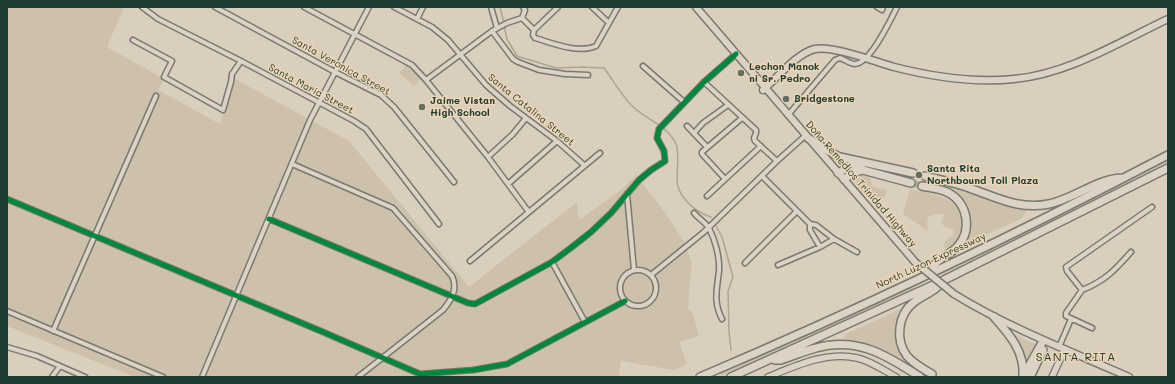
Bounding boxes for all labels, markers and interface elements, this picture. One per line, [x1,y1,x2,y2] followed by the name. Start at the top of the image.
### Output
[290,34,392,98] street label: Santa Veronica Street
[266,61,356,117] street label: Santa Maria Street
[749,61,819,84] place label: Lechon Manok ni Sr. Pedro
[736,68,746,78] marker: Lechon Manok ni Sr. Pedro
[485,71,577,149] street label: Santa Catalina Street
[794,93,855,105] place label: Bridgestone
[781,94,791,104] marker: Bridgestone
[430,95,495,118] place label: Jaime Vistan High School
[417,102,427,112] marker: Jaime Vistan High School
[803,119,919,249] street label: Doña Remedios Trinidad Highway
[927,163,1038,186] place label: Santa Rita Northbound Toll Plaza
[914,170,924,180] marker: Santa Rita Northbound Toll Plaza
[874,230,988,292] street label: North Luzon Expressway
[1036,350,1116,364] district label: SANTA RITA

